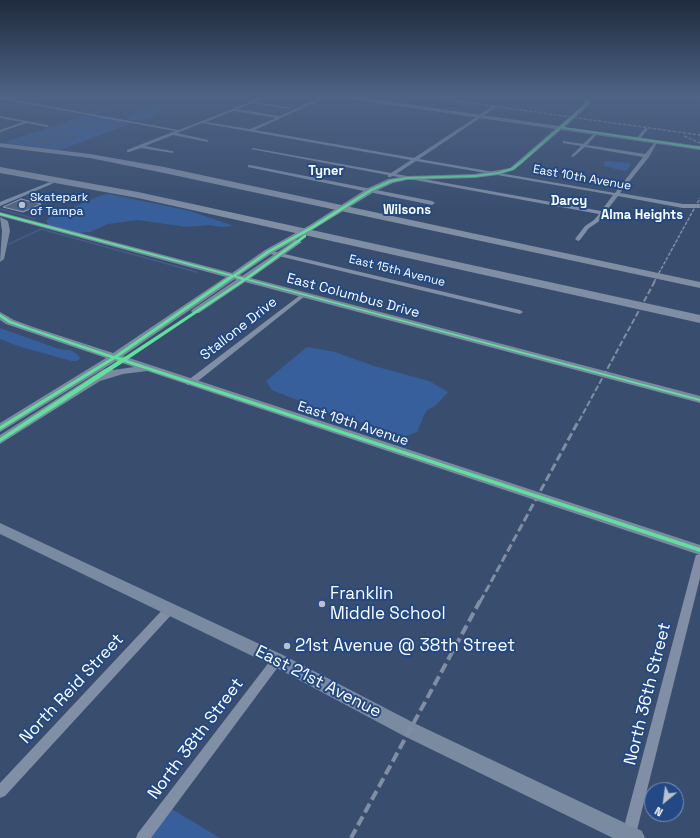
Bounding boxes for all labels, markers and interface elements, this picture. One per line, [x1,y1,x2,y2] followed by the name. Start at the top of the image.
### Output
[532,162,632,194] street label: East 10th Avenue
[308,163,344,179] district label: Tyner
[30,191,88,219] place label: Skatepark of Tampa
[551,193,587,209] district label: Darcy
[17,200,27,210] marker: Skatepark of Tampa
[383,202,431,218] district label: Wilsons
[601,207,683,223] district label: Alma Heights
[347,252,447,290] street label: East 15th Avenue
[285,270,421,322] street label: East Columbus Drive
[197,294,281,364] street label: Stallone Drive
[295,398,411,450] street label: East 19th Avenue
[330,584,446,624] place label: Franklin Middle School
[317,599,327,609] marker: Franklin Middle School
[620,621,676,767] street label: North 36th Street
[16,630,128,748] street label: North Reid Street
[295,636,515,656] place label: 21st Avenue @ 38th Street
[252,641,384,723] street label: East 21st Avenue
[282,641,292,651] marker: 21st Avenue @ 38th Street
[144,674,248,804] street label: North 38th Street
[644,782,684,822] north arrow
[652,804,665,820] text: N

